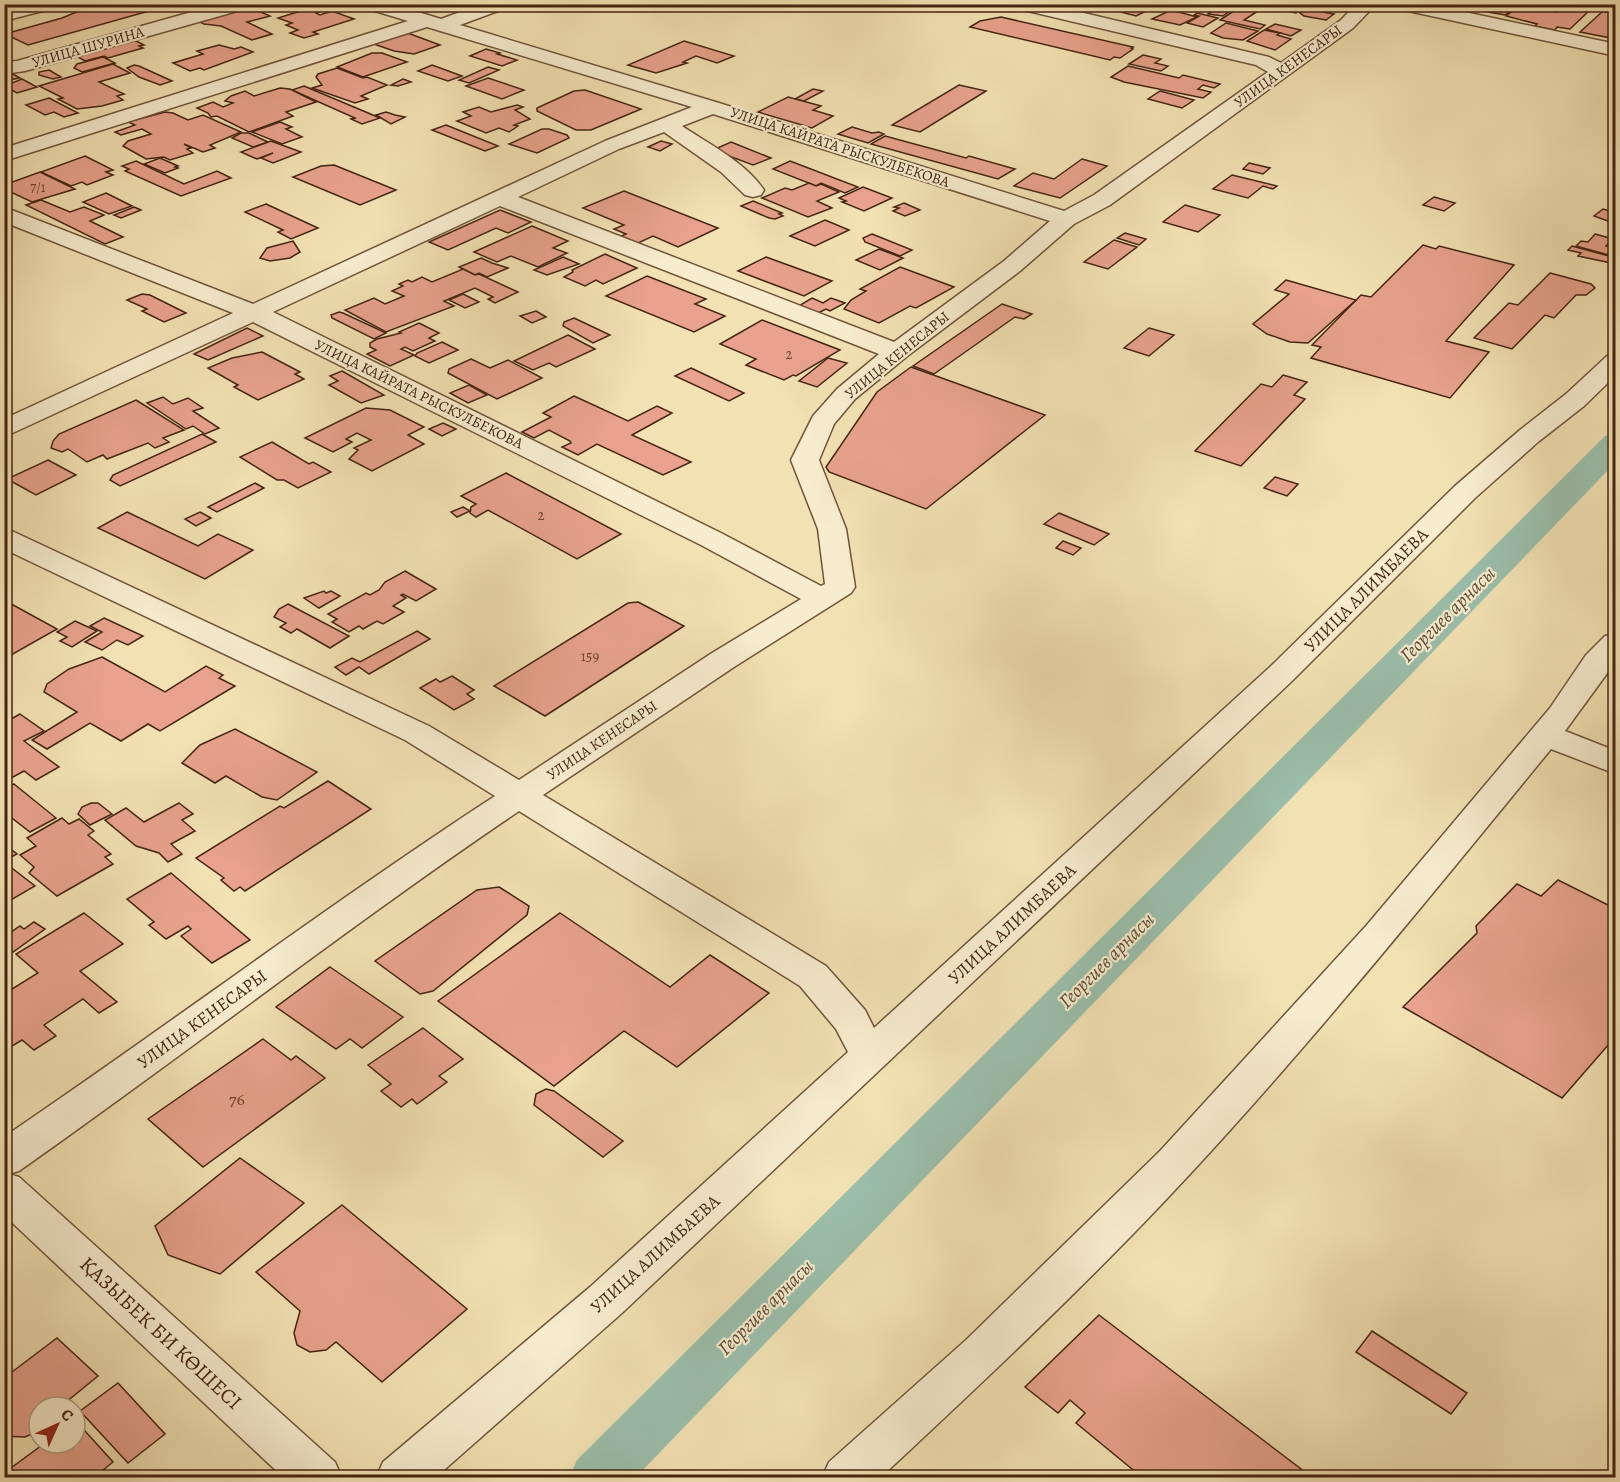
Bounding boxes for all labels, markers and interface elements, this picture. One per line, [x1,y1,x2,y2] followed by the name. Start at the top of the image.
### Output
[1230,20,1346,112] street label: УЛИЦА КЕНЕСАРЫ
[30,21,147,73] street label: УЛИЦА ШУРИНА
[728,102,953,192] street label: УЛИЦА КАЙРАТА РЫСКУЛБЕКОВА
[30,178,46,197] house number: 7/1
[841,307,953,403] street label: УЛИЦА КЕНЕСАРЫ
[311,335,527,453] street label: УЛИЦА КАЙРАТА РЫСКУЛБЕКОВА
[786,345,793,364] house number: 2
[537,505,545,525] house number: 2
[1299,522,1434,657] street label: УЛИЦА АЛИМБАЕВА
[1393,560,1501,668] water label: Георгиев арнасы
[581,646,599,666] house number: 159
[543,696,661,784] street label: УЛИЦА КЕНЕСАРЫ
[943,858,1081,990] street label: УЛИЦА АЛИМБАЕВА
[1052,906,1160,1014] water label: Георгиев арнасы
[132,964,272,1074] street label: УЛИЦА КЕНЕСАРЫ
[229,1087,245,1111] house number: 76
[585,1189,725,1319] street label: УЛИЦА АЛИМБАЕВА
[74,1250,248,1416] street label: ҚАЗЫБЕК БИ КӨШЕСІ
[711,1253,819,1361] water label: Георгиев арнасы
[27,1395,87,1455] north arrow
[56,1404,78,1426] text: С

